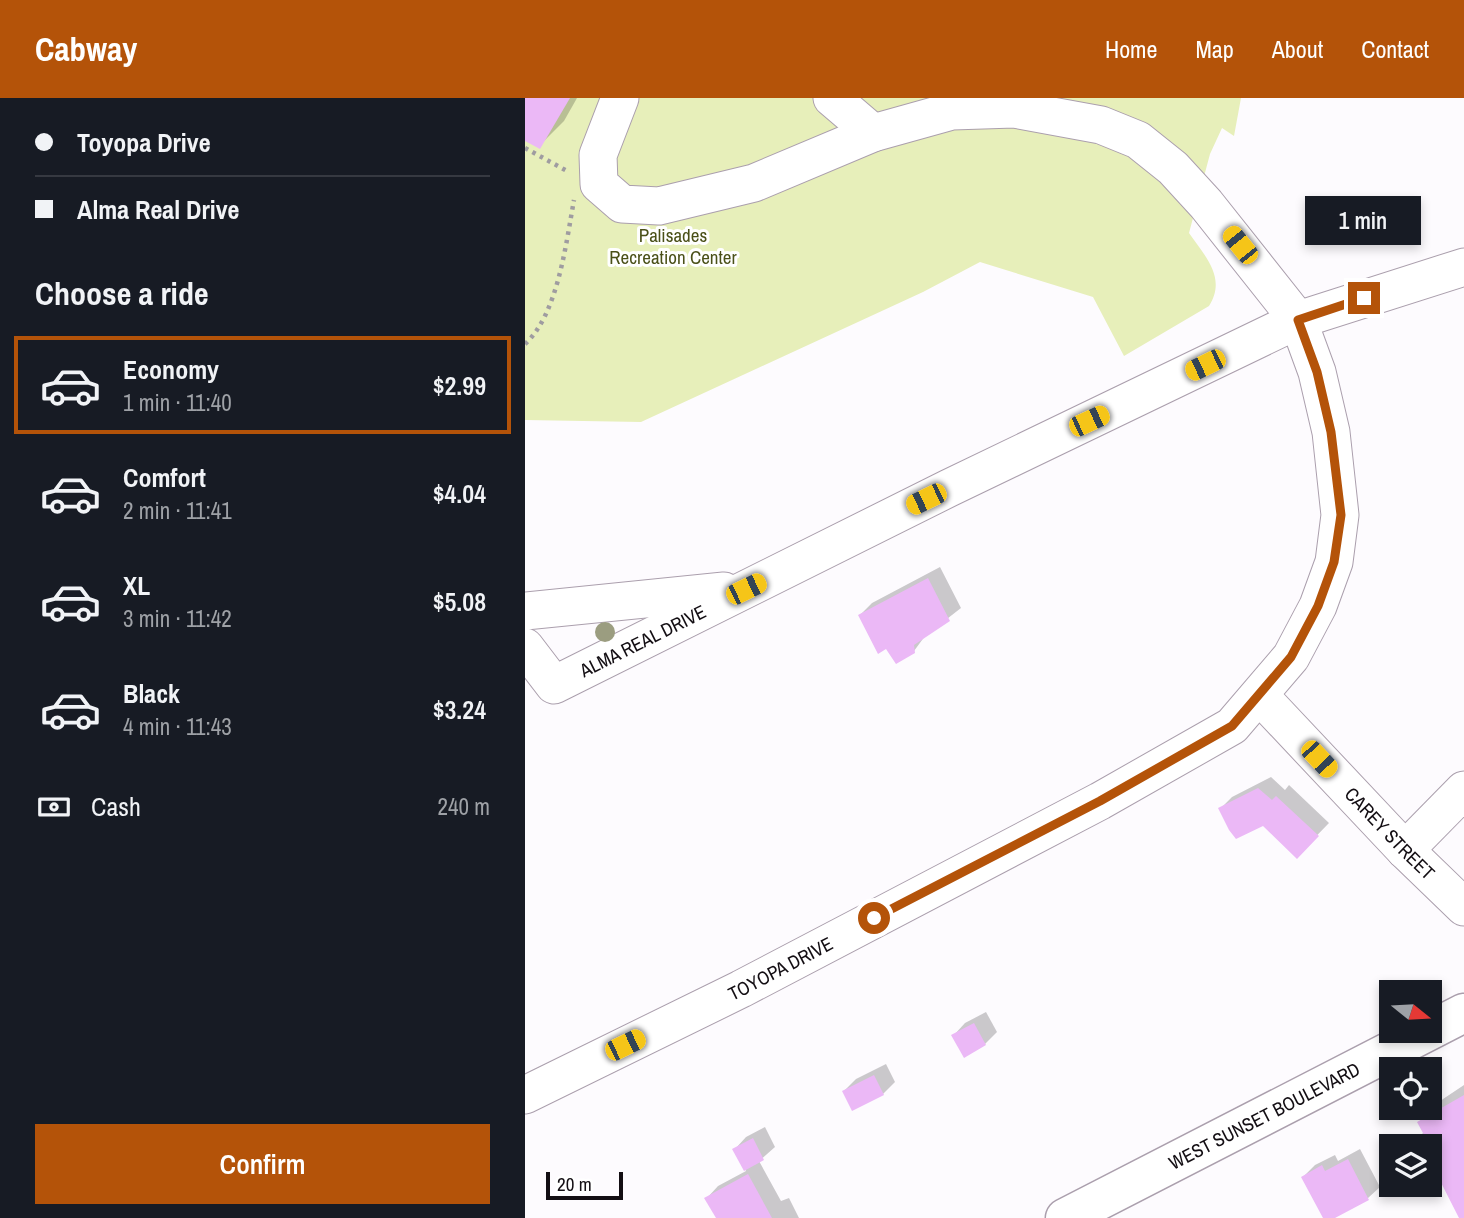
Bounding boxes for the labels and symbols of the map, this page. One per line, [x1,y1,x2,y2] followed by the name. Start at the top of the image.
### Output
[1306,197,1422,246] callout: 1 min
[609,222,737,270] park label: Palisades Recreation Center
[1219,222,1262,268] car
[1348,282,1380,314] route end
[1182,346,1229,384] car
[1066,403,1113,439] car
[903,480,950,518] car
[723,570,770,608] car
[574,598,710,684] street label: ALMA REAL DRIVE
[1297,736,1342,782] car
[1339,781,1441,885] street label: CAREY STREET
[858,902,890,934] route start
[724,930,837,1006] street label: TOYOPA DRIVE
[1379,980,1442,1043] north arrow
[602,1026,649,1064] car
[1164,1056,1364,1176] street label: WEST SUNSET BOULEVARD
[546,1169,623,1201] scale bar

